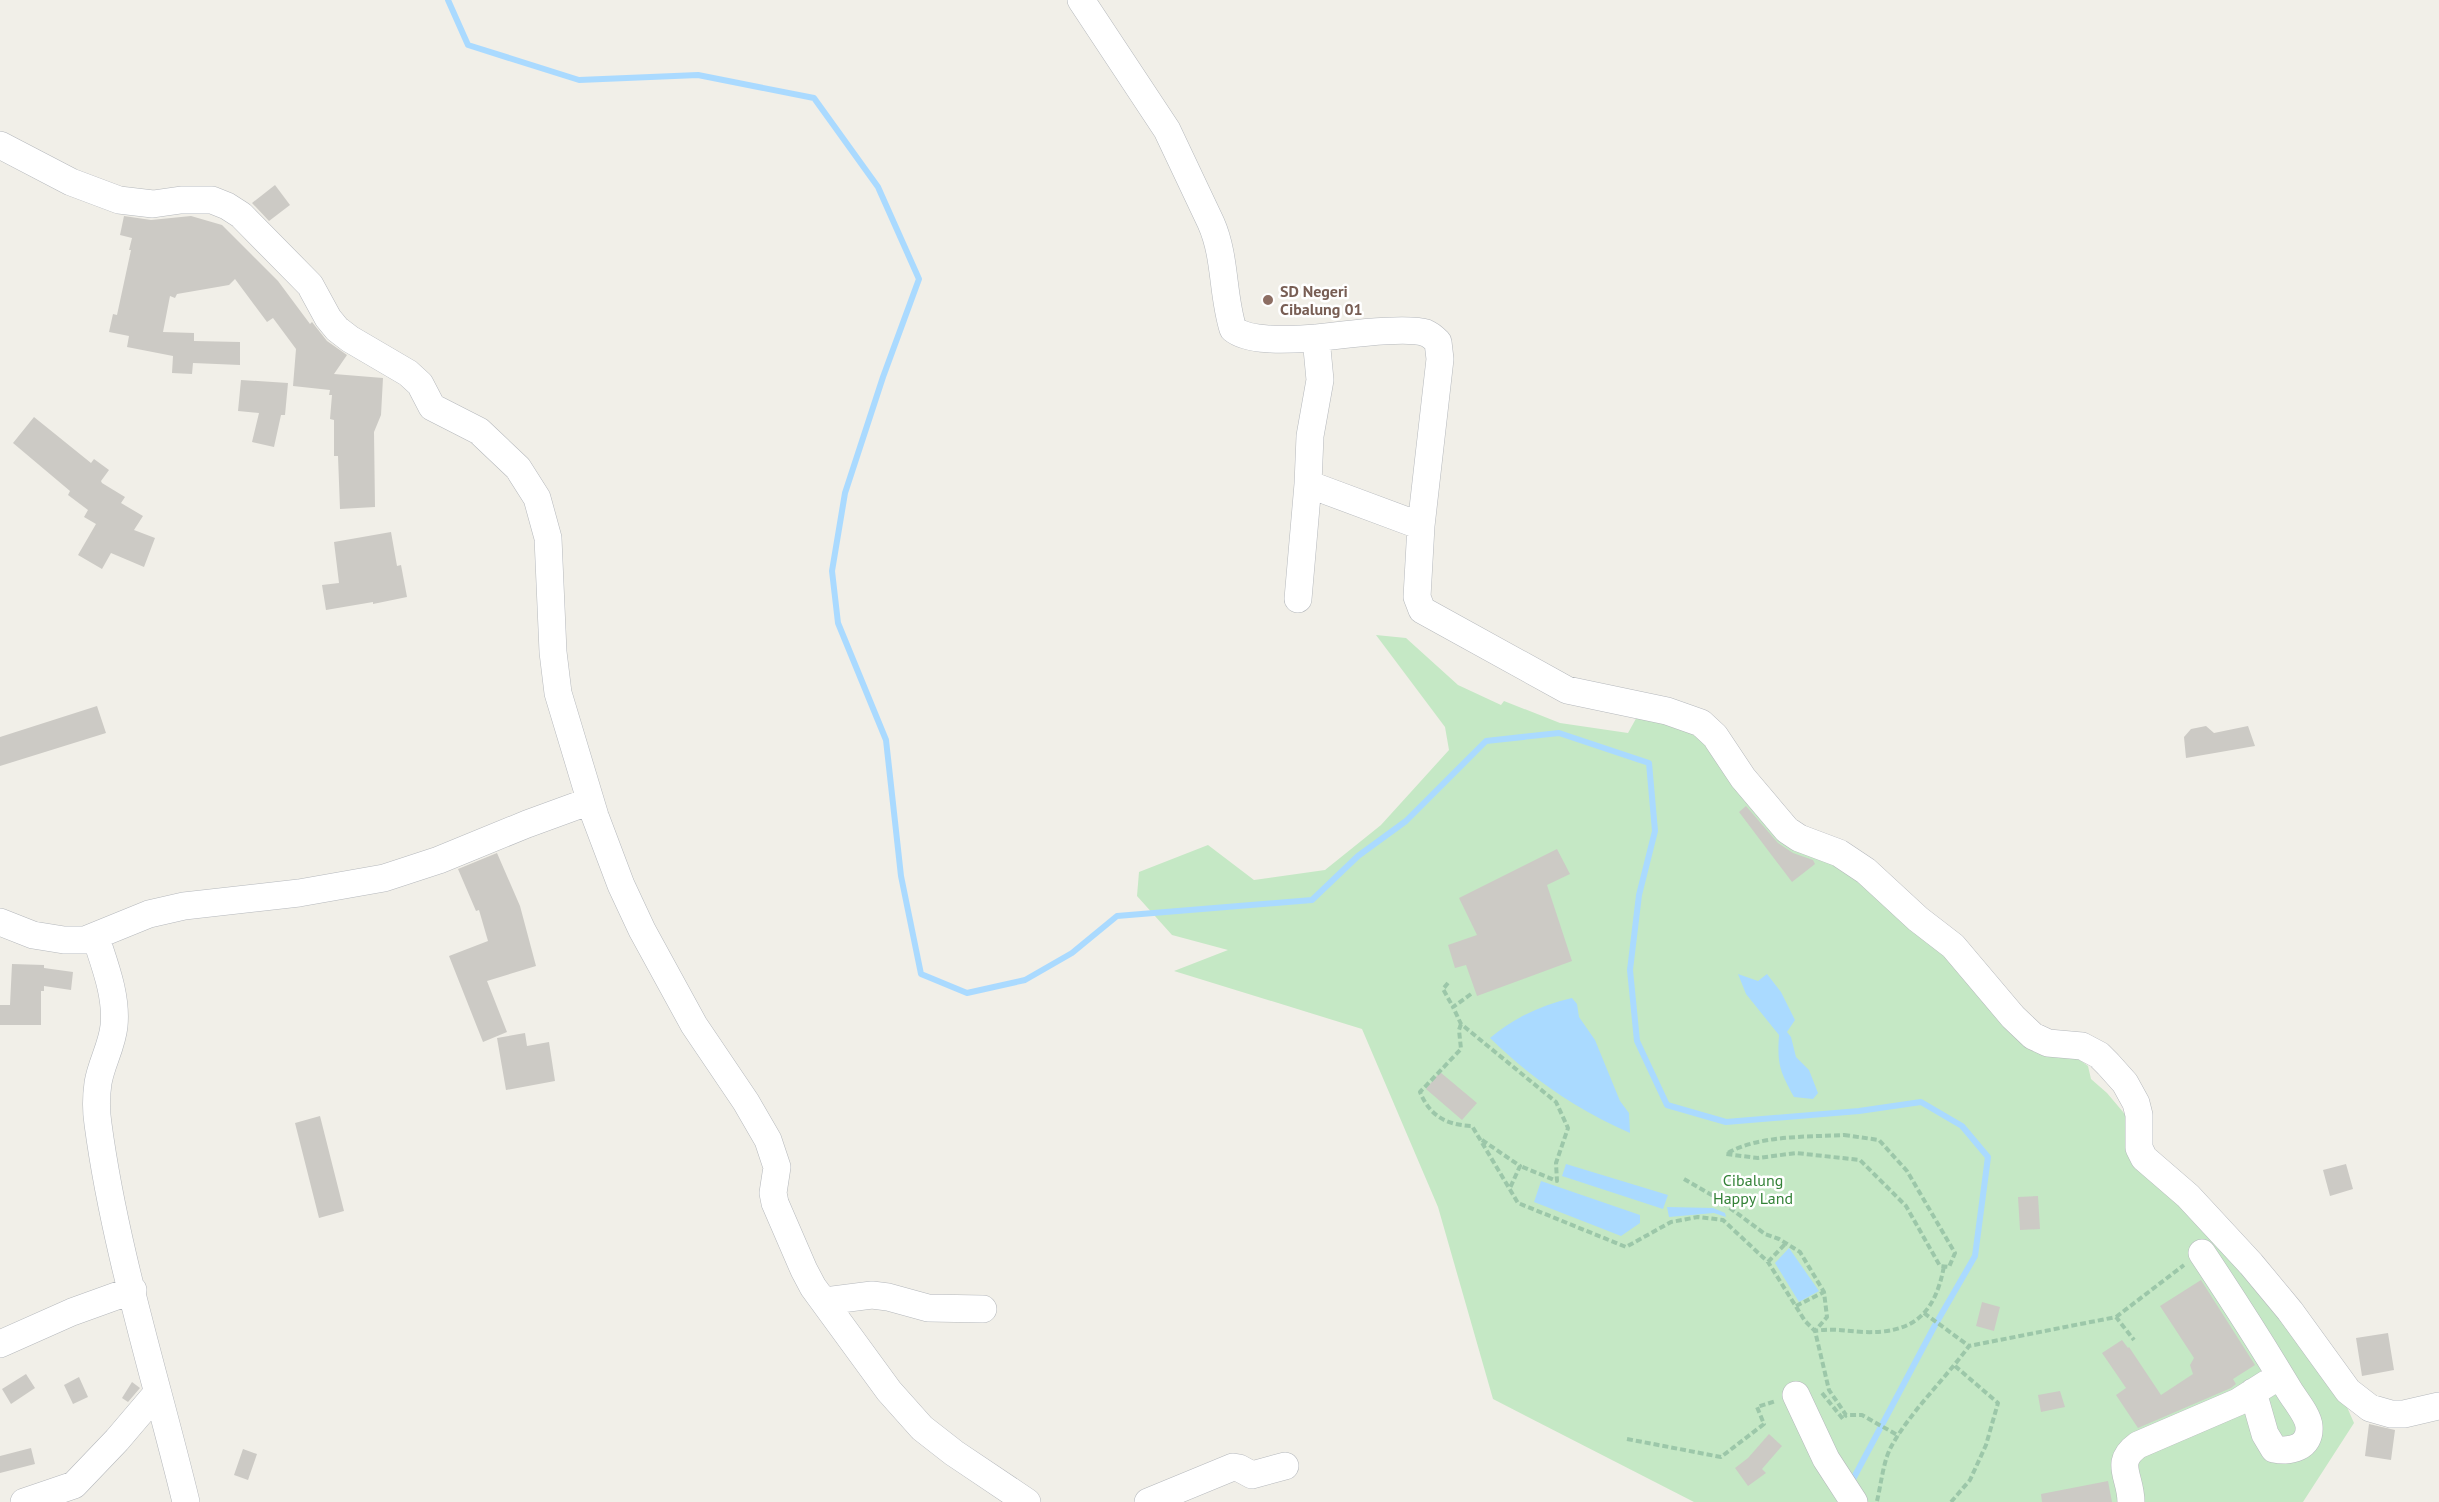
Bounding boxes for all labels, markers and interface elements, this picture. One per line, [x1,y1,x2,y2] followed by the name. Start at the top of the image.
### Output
[1280,281,1363,319] place label: SD Negeri Cibalung 01
[1261,293,1275,307] marker: SD Negeri Cibalung 01
[1713,1170,1793,1208] park label: Cibalung Happy Land

